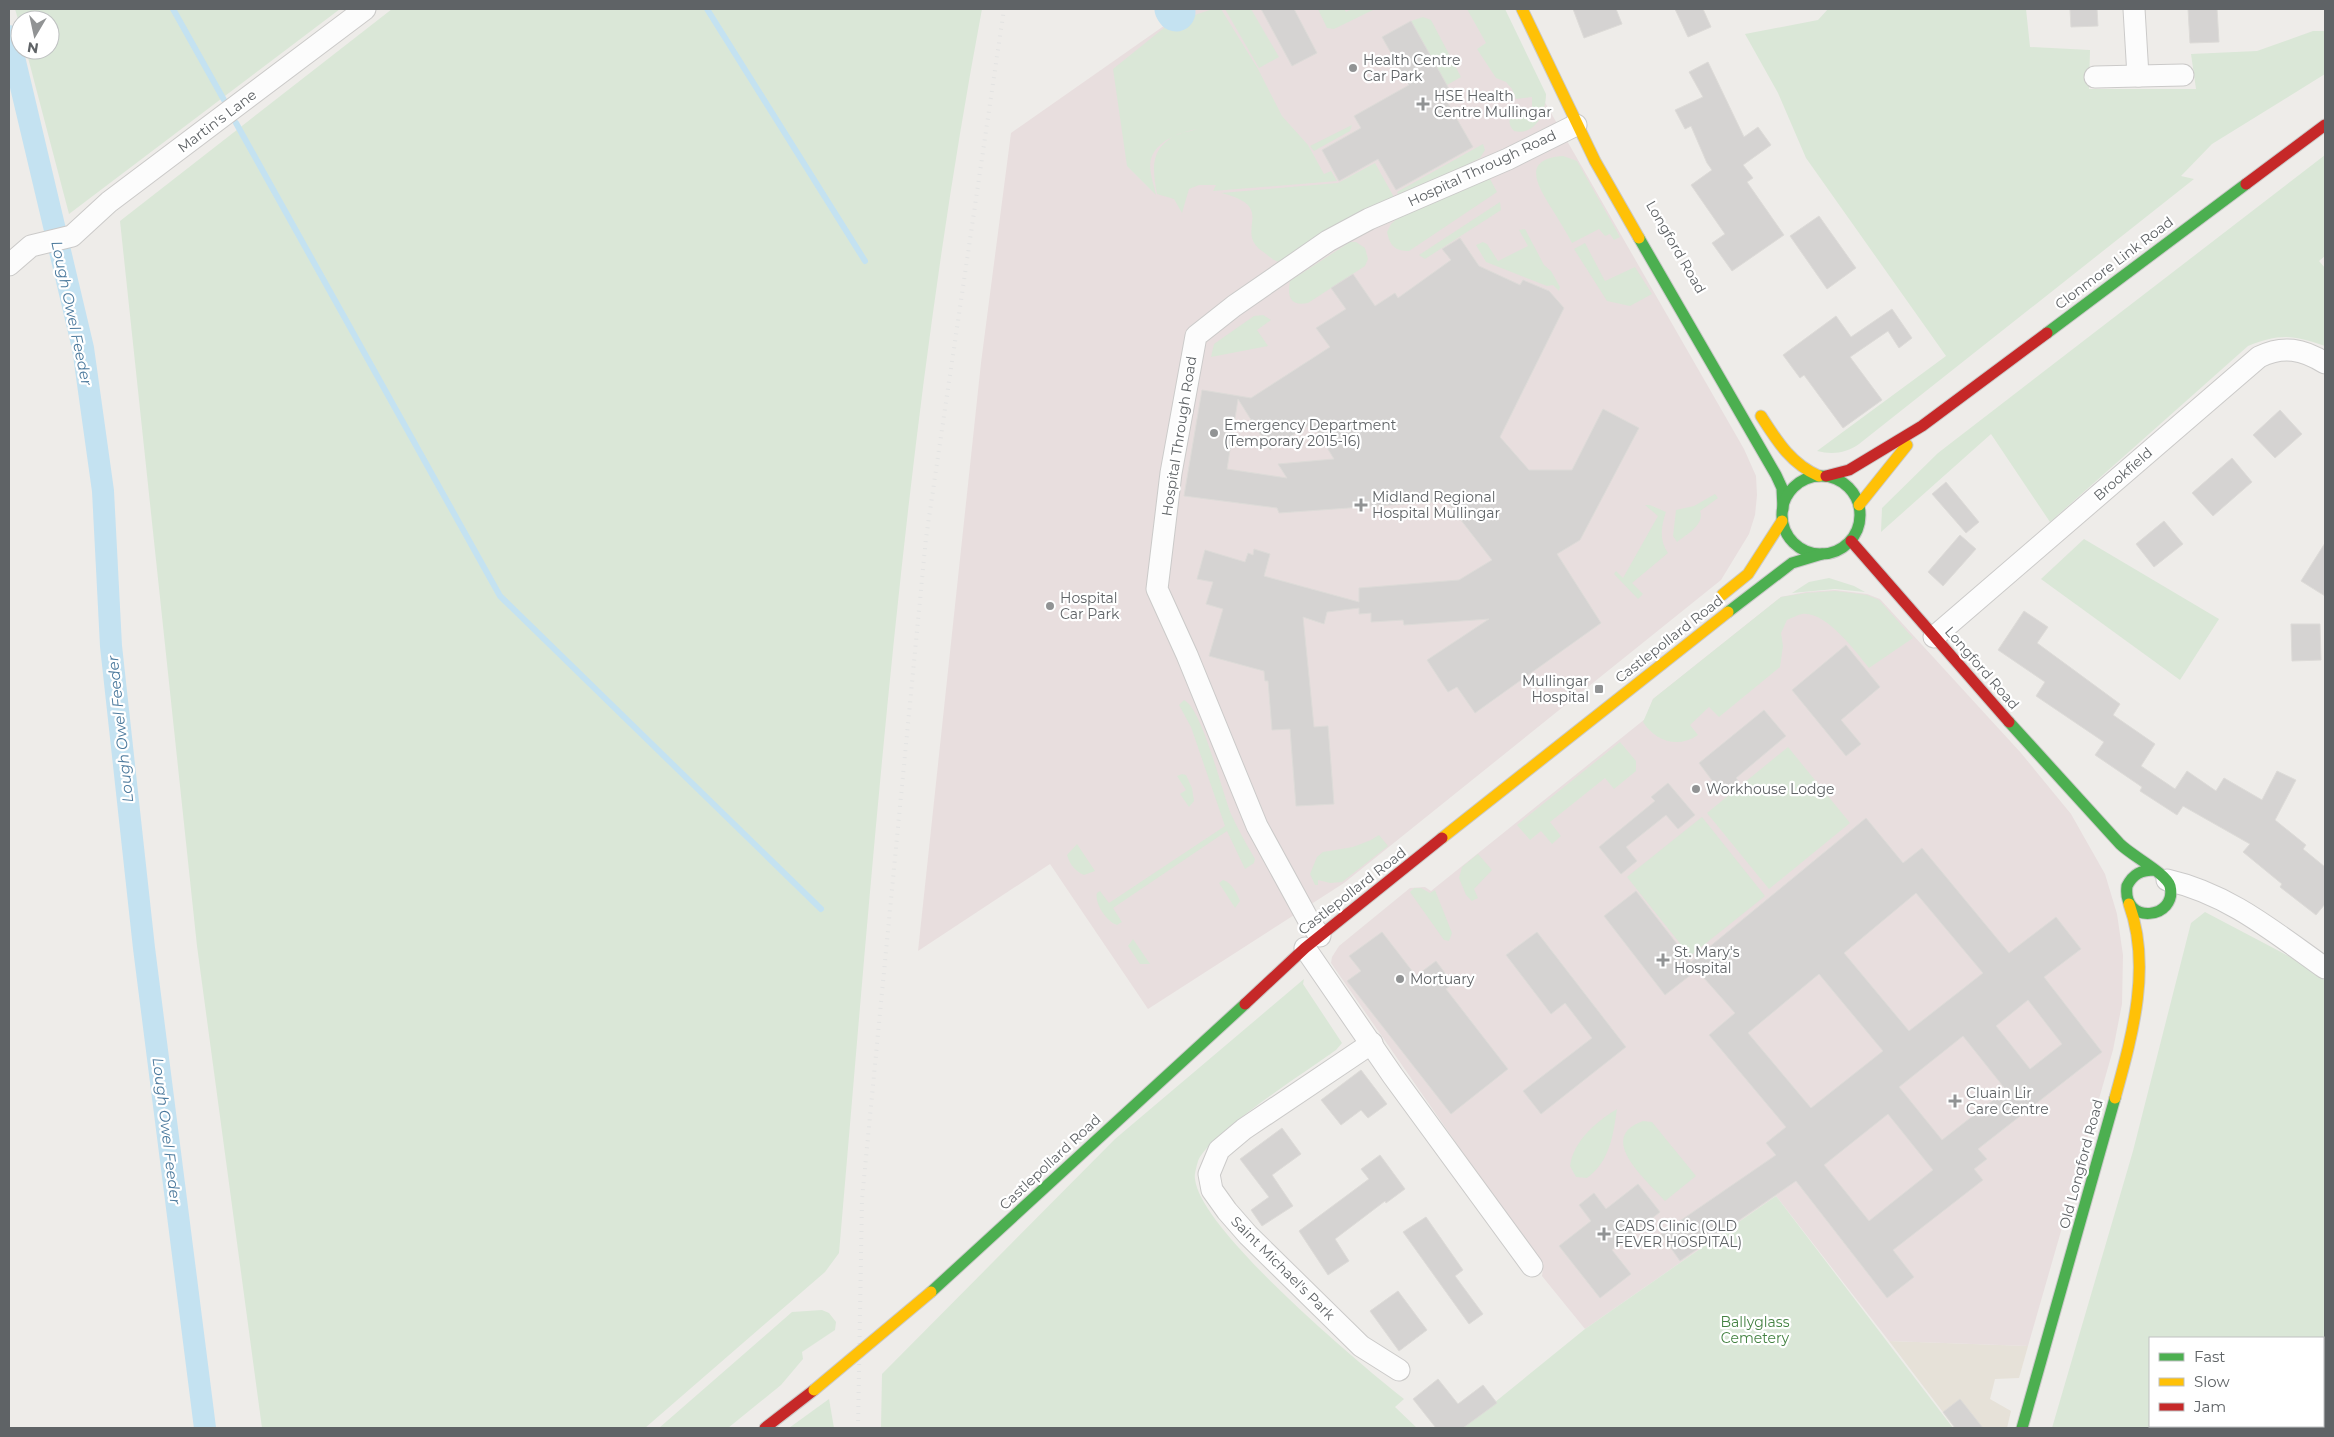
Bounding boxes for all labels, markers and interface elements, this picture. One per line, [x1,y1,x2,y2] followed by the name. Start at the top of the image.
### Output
[10,10,60,60] north arrow
[26,38,40,58] text: N
[1363,51,1460,85] place label: Health Centre Car Park
[1347,62,1359,74] marker: Health Centre Car Park
[174,85,260,157] street label: Martin's Lane
[1434,87,1552,121] place label: HSE Health Centre Mullingar
[1416,97,1430,111] marker: HSE Health Centre Mullingar
[1405,126,1559,210] street label: Hospital Through Road
[1642,197,1710,297] street label: Longford Road
[2051,213,2177,313] street label: Clonmore Link Road
[47,239,97,388] water label: Lough Owel Feeder
[1157,355,1201,517] street label: Hospital Through Road
[1224,416,1397,450] place label: Emergency Department (Temporary 2015-16)
[1208,427,1220,439] marker: Emergency Department (Temporary 2015-16)
[2090,444,2156,504] street label: Brookfield
[1372,488,1501,522] place label: Midland Regional Hospital Mullingar
[1354,498,1368,512] marker: Midland Regional Hospital Mullingar
[1060,589,1120,623] place label: Hospital Car Park
[1611,591,1727,687] street label: Castlepollard Road
[1044,600,1056,612] marker: Hospital Car Park
[1941,623,2023,713] street label: Longford Road
[103,654,137,803] water label: Lough Owel Feeder
[1522,672,1589,706] place label: Mullingar Hospital
[1593,683,1605,695] marker: Mullingar Hospital
[1706,780,1835,798] place label: Workhouse Lodge
[1690,783,1702,795] marker: Workhouse Lodge
[1294,843,1410,939] street label: Castlepollard Road
[1674,943,1740,977] place label: St. Mary's Hospital
[1656,953,1670,967] marker: St. Mary's Hospital
[1410,970,1475,988] place label: Mortuary
[1394,973,1406,985] marker: Mortuary
[149,1057,186,1206] water label: Lough Owel Feeder
[1966,1084,2049,1118] place label: Cluain Lir Care Centre
[1948,1094,1962,1108] marker: Cluain Lir Care Centre
[2055,1097,2107,1231] street label: Old Longford Road
[996,1110,1104,1214] street label: Castlepollard Road
[1227,1212,1339,1324] street label: Saint Michael's Park
[1615,1217,1742,1251] place label: CADS Clinic (OLD FEVER HOSPITAL)
[1597,1227,1611,1241] marker: CADS Clinic (OLD FEVER HOSPITAL)
[1721,1313,1790,1347] park label: Ballyglass Cemetery
[2149,1337,2324,1427] legend
[2194,1347,2225,1366] text: Fast
[2194,1372,2230,1391] text: Slow
[2193,1397,2226,1416] text: Jam

